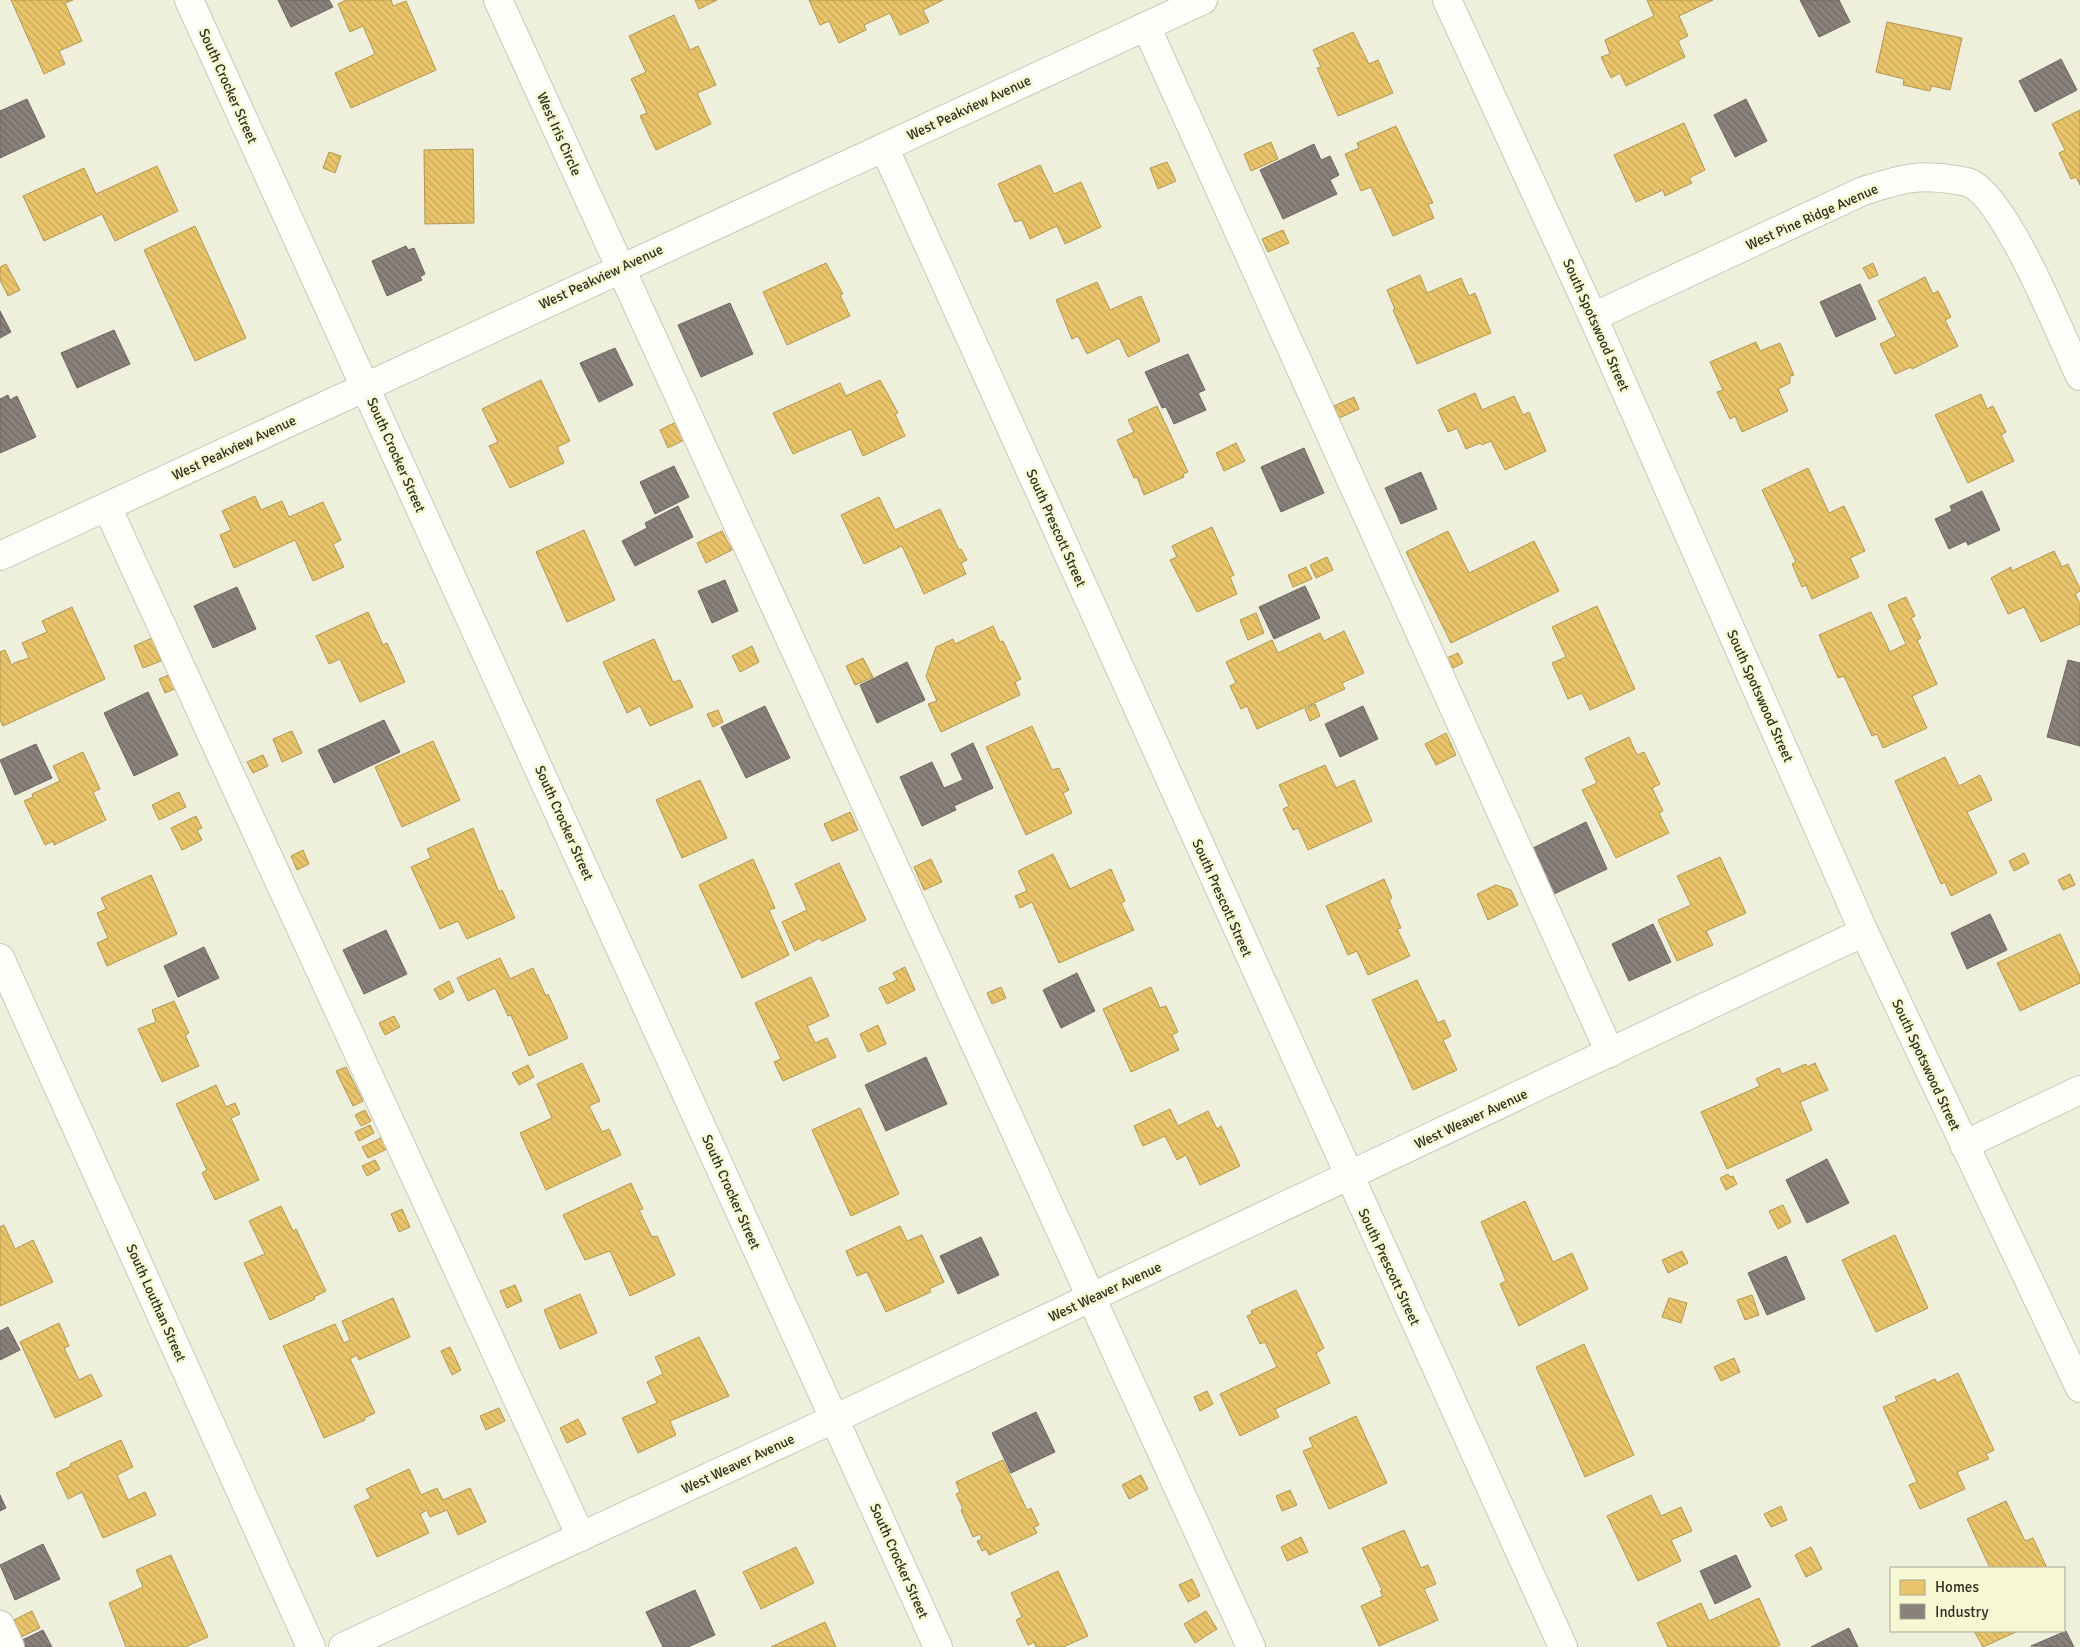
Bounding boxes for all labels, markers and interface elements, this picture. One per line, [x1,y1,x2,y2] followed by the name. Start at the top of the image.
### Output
[195,26,261,146] street label: South Crocker Street
[904,72,1034,144] street label: West Peakview Avenue
[533,90,585,178] street label: West Iris Circle
[1743,180,1881,254] street label: West Pine Ridge Avenue
[536,241,666,313] street label: West Peakview Avenue
[1559,256,1633,394] street label: South Spotswood Street
[363,395,429,515] street label: South Crocker Street
[169,412,299,484] street label: West Peakview Avenue
[1022,466,1090,590] street label: South Prescott Street
[1723,627,1797,765] street label: South Spotswood Street
[531,763,597,883] street label: South Crocker Street
[1188,836,1256,960] street label: South Prescott Street
[1888,997,1964,1134] street label: South Spotswood Street
[1412,1085,1530,1153] street label: West Weaver Avenue
[698,1132,764,1252] street label: South Crocker Street
[1354,1206,1424,1328] street label: South Prescott Street
[122,1242,190,1365] street label: South Louthan Street
[1046,1258,1164,1326] street label: West Weaver Avenue
[679,1430,797,1498] street label: West Weaver Avenue
[866,1501,932,1621] street label: South Crocker Street
[1890,1567,2065,1632] legend
[1935,1578,1979,1596] text: Homes
[1935,1603,1988,1621] text: Industry

